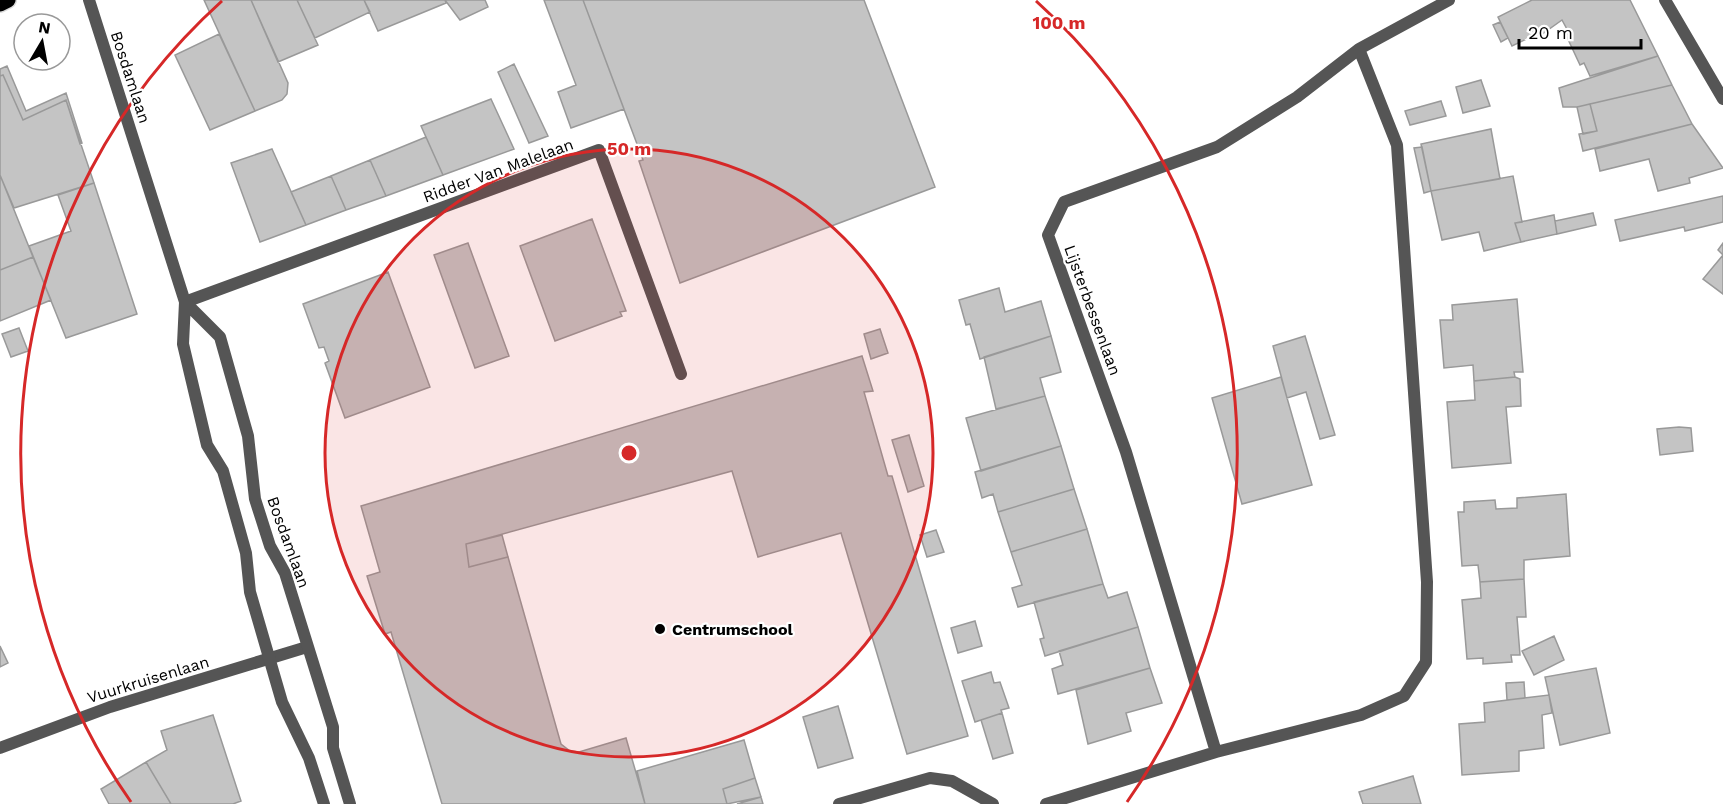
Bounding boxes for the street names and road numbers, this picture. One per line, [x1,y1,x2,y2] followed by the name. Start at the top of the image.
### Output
[107,29,154,126] street label: Bosdamlaan
[420,134,576,207] street label: Ridder Van Malelaan
[1060,242,1125,378] street label: Lijsterbessenlaan
[263,494,314,590] street label: Bosdamlaan
[85,652,211,707] street label: Vuurkruisenlaan

